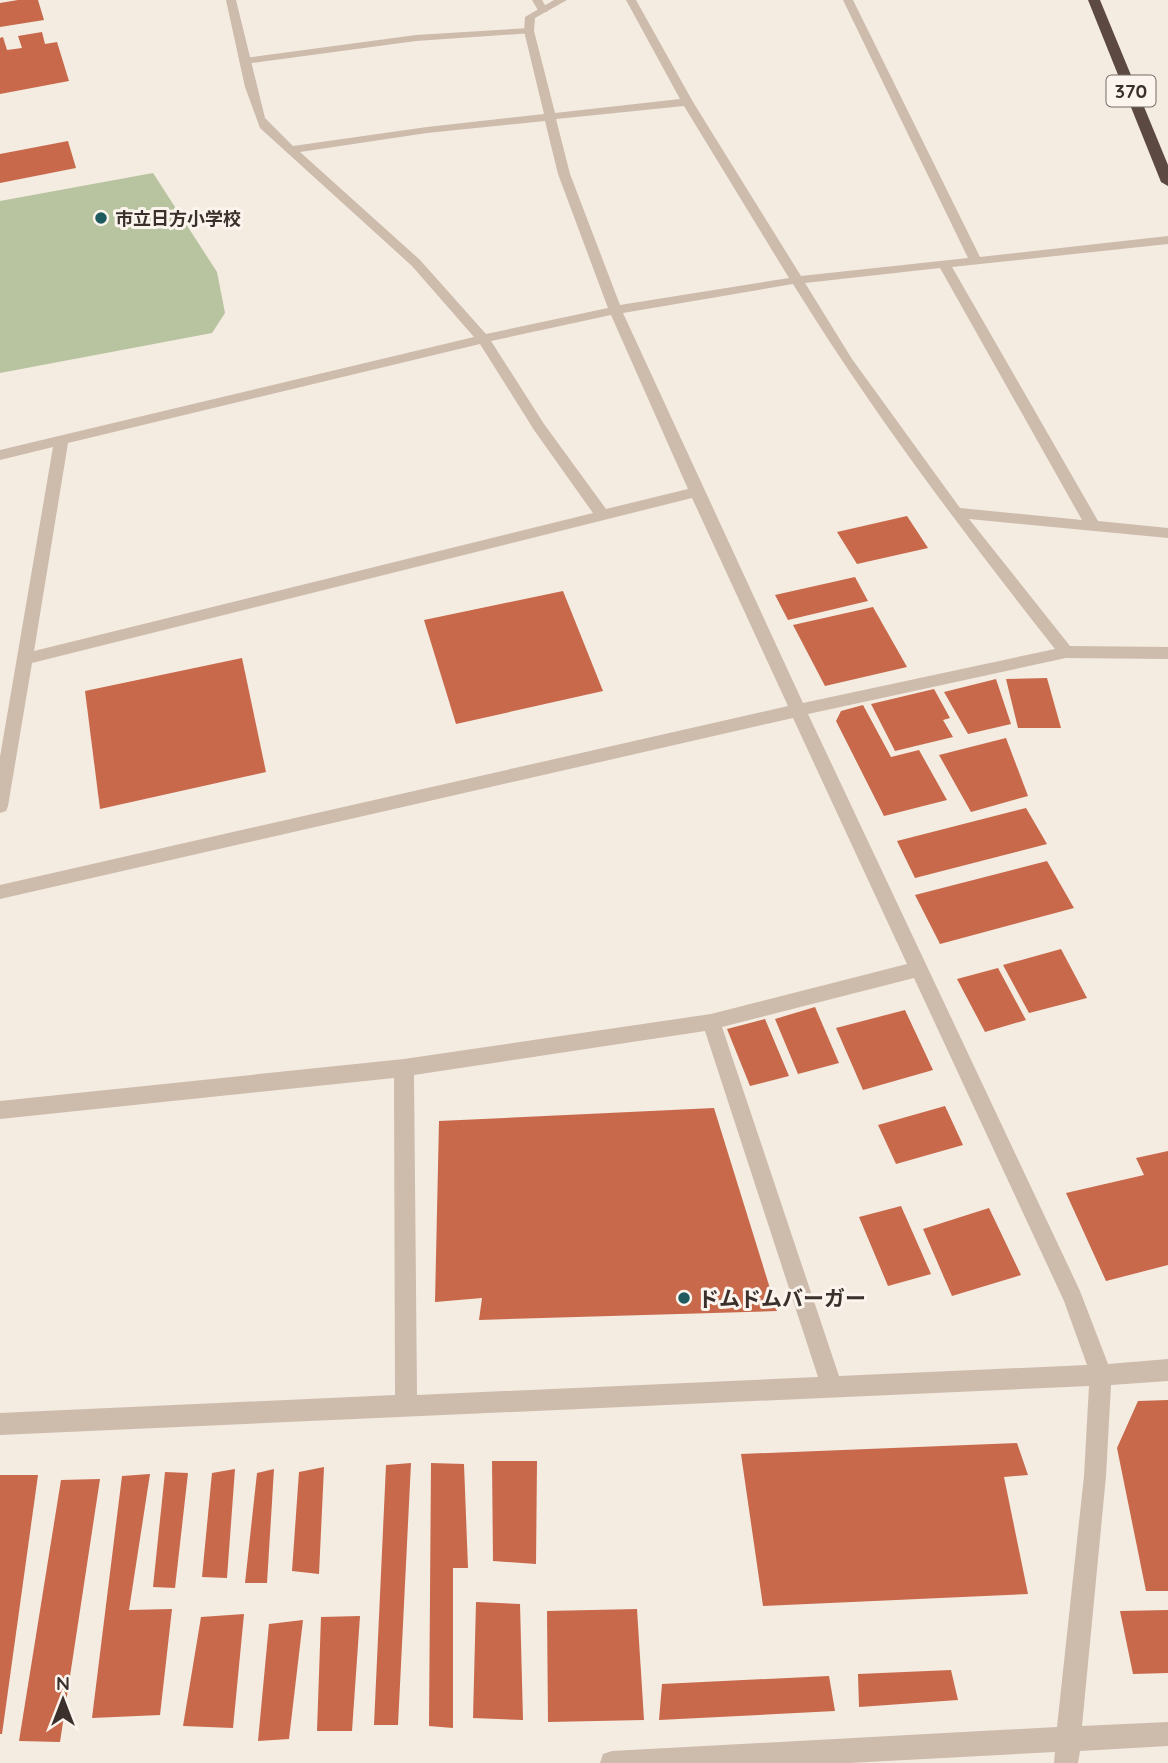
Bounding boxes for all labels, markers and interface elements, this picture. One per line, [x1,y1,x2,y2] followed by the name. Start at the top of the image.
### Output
[1106,76,1156,106] road number: 370
[115,207,241,230] place label: 市立日方小学校
[93,210,109,226] marker: 市立日方小学校
[698,1285,866,1311] place label: ドムドムバーガー
[676,1290,692,1306] marker: ドムドムバーガー
[28,1665,98,1735] north arrow
[56,1671,70,1695] text: N

